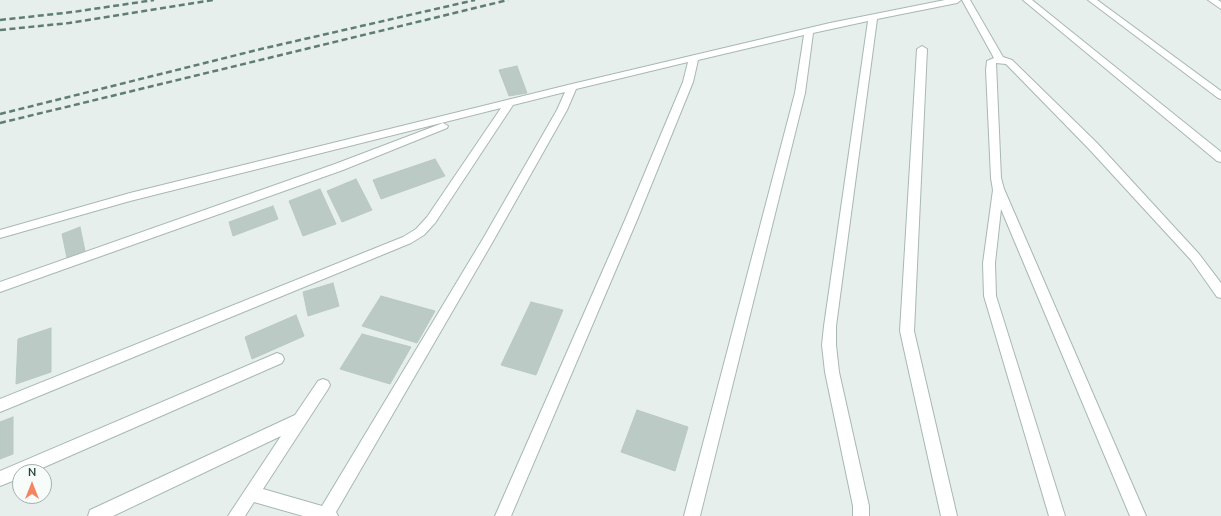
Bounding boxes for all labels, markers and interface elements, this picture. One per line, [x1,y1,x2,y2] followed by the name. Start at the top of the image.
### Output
[12,464,52,504] north arrow
[28,465,36,480] text: N

